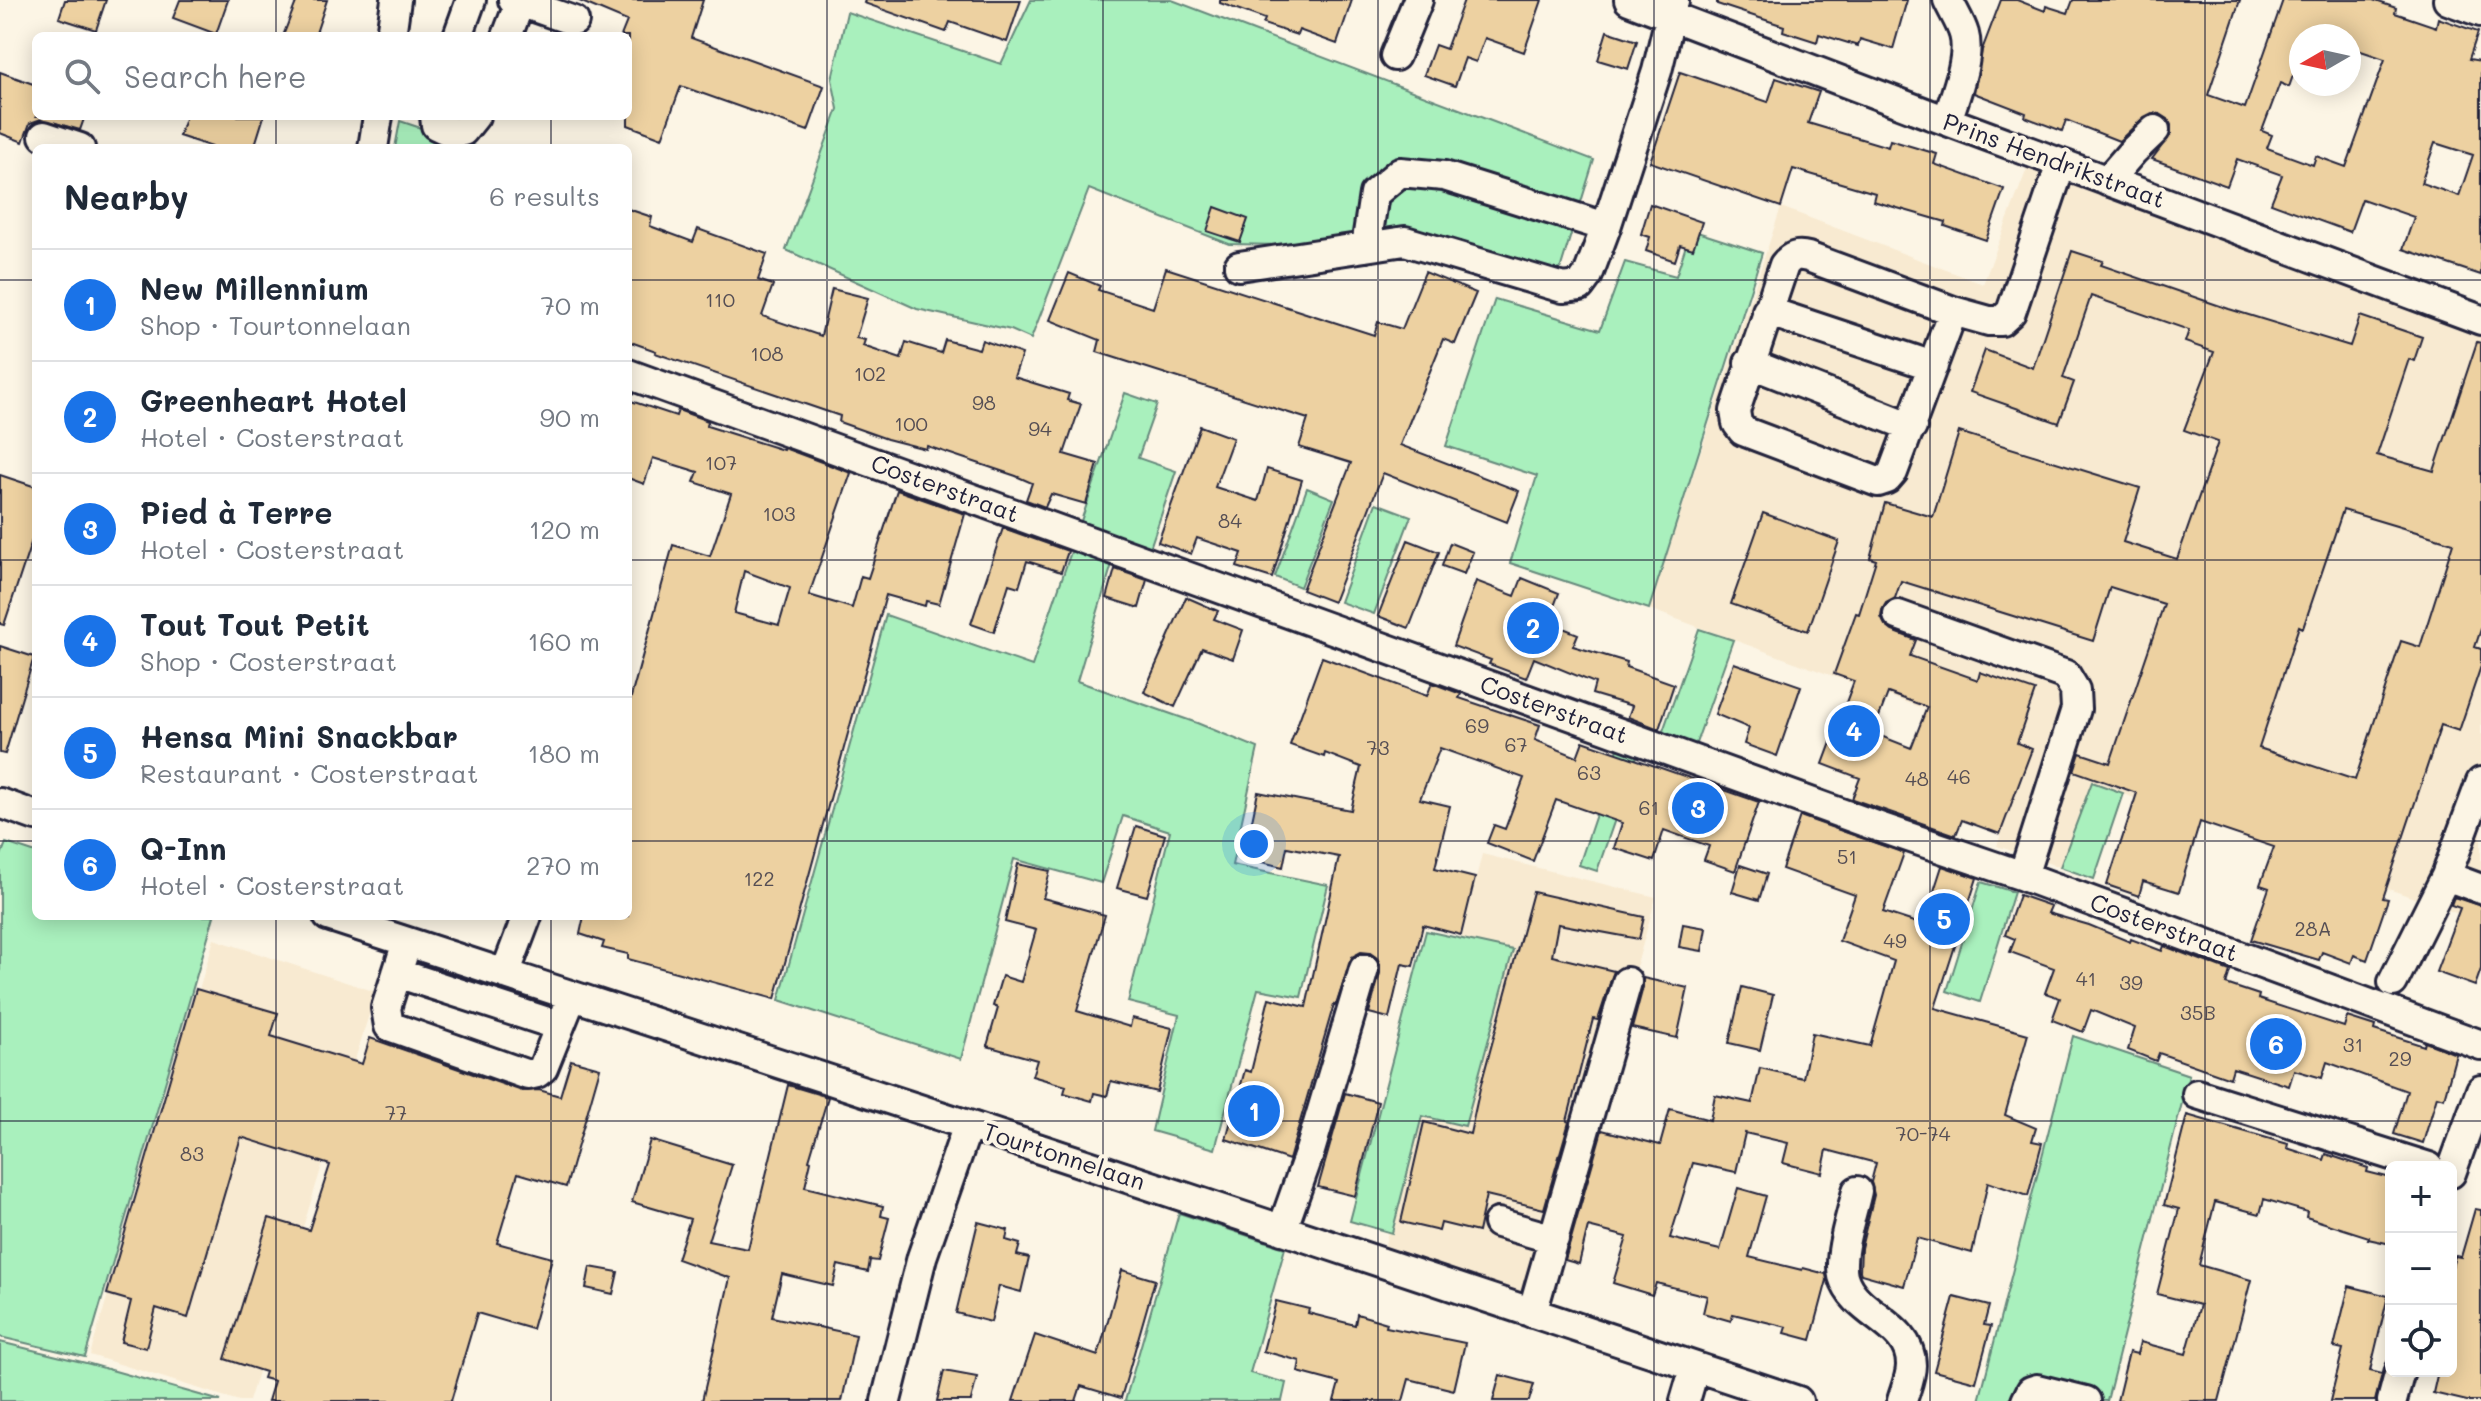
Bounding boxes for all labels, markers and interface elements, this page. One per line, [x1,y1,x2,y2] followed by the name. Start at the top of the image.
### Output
[2289,24,2361,96] north arrow
[32,32,632,120] search box
[60,54,104,98] icon: search
[124,56,307,96] text: Search here
[1939,105,2170,214] street label: Prins Hendrikstraat
[64,174,189,219] text: Nearby
[489,179,600,213] text: 6 results
[140,268,369,308] text: New Millennium
[705,286,735,312] house number: 110
[84,288,96,322] text: 1
[540,288,600,322] text: 70 m
[140,308,411,342] text: Shop · Tourtonnelaan
[750,340,784,366] house number: 108
[854,360,886,386] house number: 102
[140,380,407,420] text: Greenheart Hotel
[972,389,996,415] house number: 98
[83,400,97,434] text: 2
[540,400,600,434] text: 90 m
[894,410,928,436] house number: 100
[1028,415,1052,441] house number: 94
[140,420,404,454] text: Hotel · Costerstraat
[867,446,1024,529] street label: Costerstraat
[705,449,737,475] house number: 107
[140,492,332,532] text: Pied à Terre
[763,500,796,526] house number: 103
[1218,507,1242,533] house number: 84
[82,512,98,546] text: 3
[529,512,600,546] text: 120 m
[140,532,404,566] text: Hotel · Costerstraat
[1507,598,1559,658] pin: 2
[140,604,370,644] text: Tout Tout Petit
[82,624,98,658] text: 4
[528,624,600,658] text: 160 m
[140,644,397,678] text: Shop · Costerstraat
[1476,667,1633,750] street label: Costerstraat
[1828,701,1880,761] pin: 4
[1465,712,1489,738] house number: 69
[140,716,458,756] text: Hensa Mini Snackbar
[1504,731,1528,757] house number: 67
[1367,734,1389,760] house number: 73
[82,736,98,770] text: 5
[528,736,600,770] text: 180 m
[140,756,479,790] text: Restaurant · Costerstraat
[1577,759,1601,785] house number: 63
[1947,763,1971,789] house number: 46
[1905,765,1929,791] house number: 48
[1672,778,1724,838] pin: 3
[1638,794,1660,820] house number: 61
[1234,824,1274,864] your location
[140,828,227,868] text: Q-Inn
[1837,843,1857,869] house number: 51
[82,848,98,882] text: 6
[526,848,600,882] text: 270 m
[743,865,775,891] house number: 122
[140,868,404,902] text: Hotel · Costerstraat
[2086,885,2243,968] street label: Costerstraat
[1918,889,1970,949] pin: 5
[2294,915,2332,941] house number: 28A
[1883,927,1907,953] house number: 49
[2076,965,2096,991] house number: 41
[2119,969,2143,995] house number: 39
[2180,999,2216,1025] house number: 35B
[2250,1014,2302,1074] pin: 6
[2343,1031,2363,1057] house number: 31
[2389,1045,2412,1071] house number: 29
[1228,1081,1280,1141] pin: 1
[385,1099,407,1125] house number: 77
[980,1115,1149,1196] street label: Tourtonnelaan
[1896,1120,1951,1146] house number: 70-74
[180,1140,204,1166] house number: 83
[2385,1161,2457,1377] map controls
[2385,1161,2457,1233] button: +
[2385,1233,2457,1305] button: −
[2385,1305,2457,1377] button: locate

